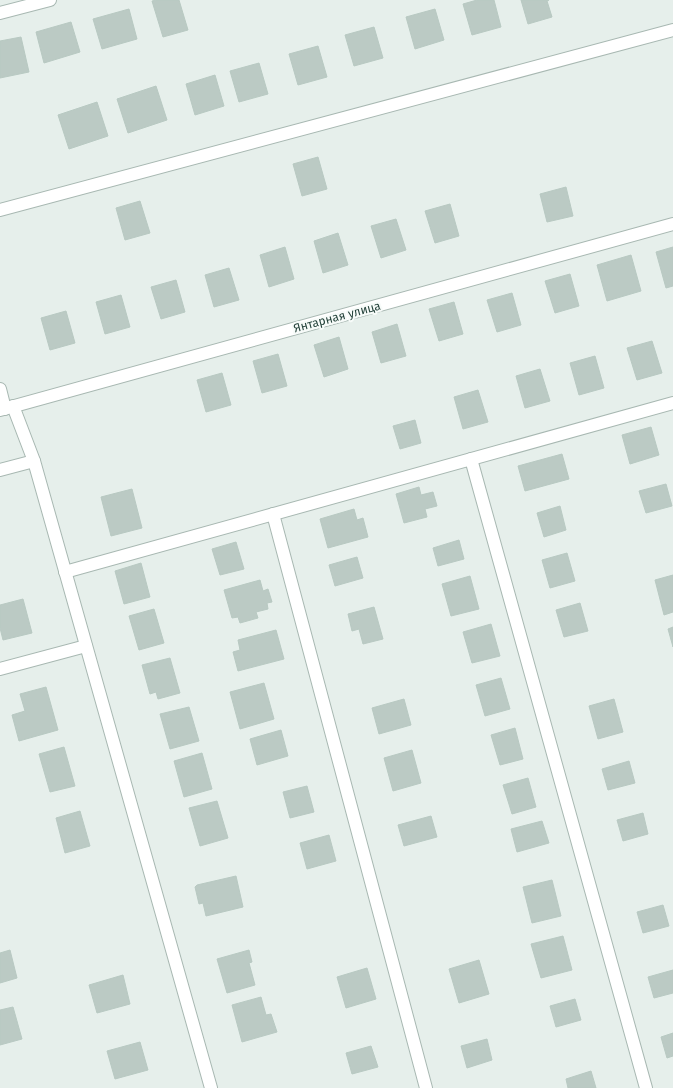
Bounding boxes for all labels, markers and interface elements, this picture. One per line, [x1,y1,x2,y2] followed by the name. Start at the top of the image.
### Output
[292,299,382,335] street label: Янтарная улица

